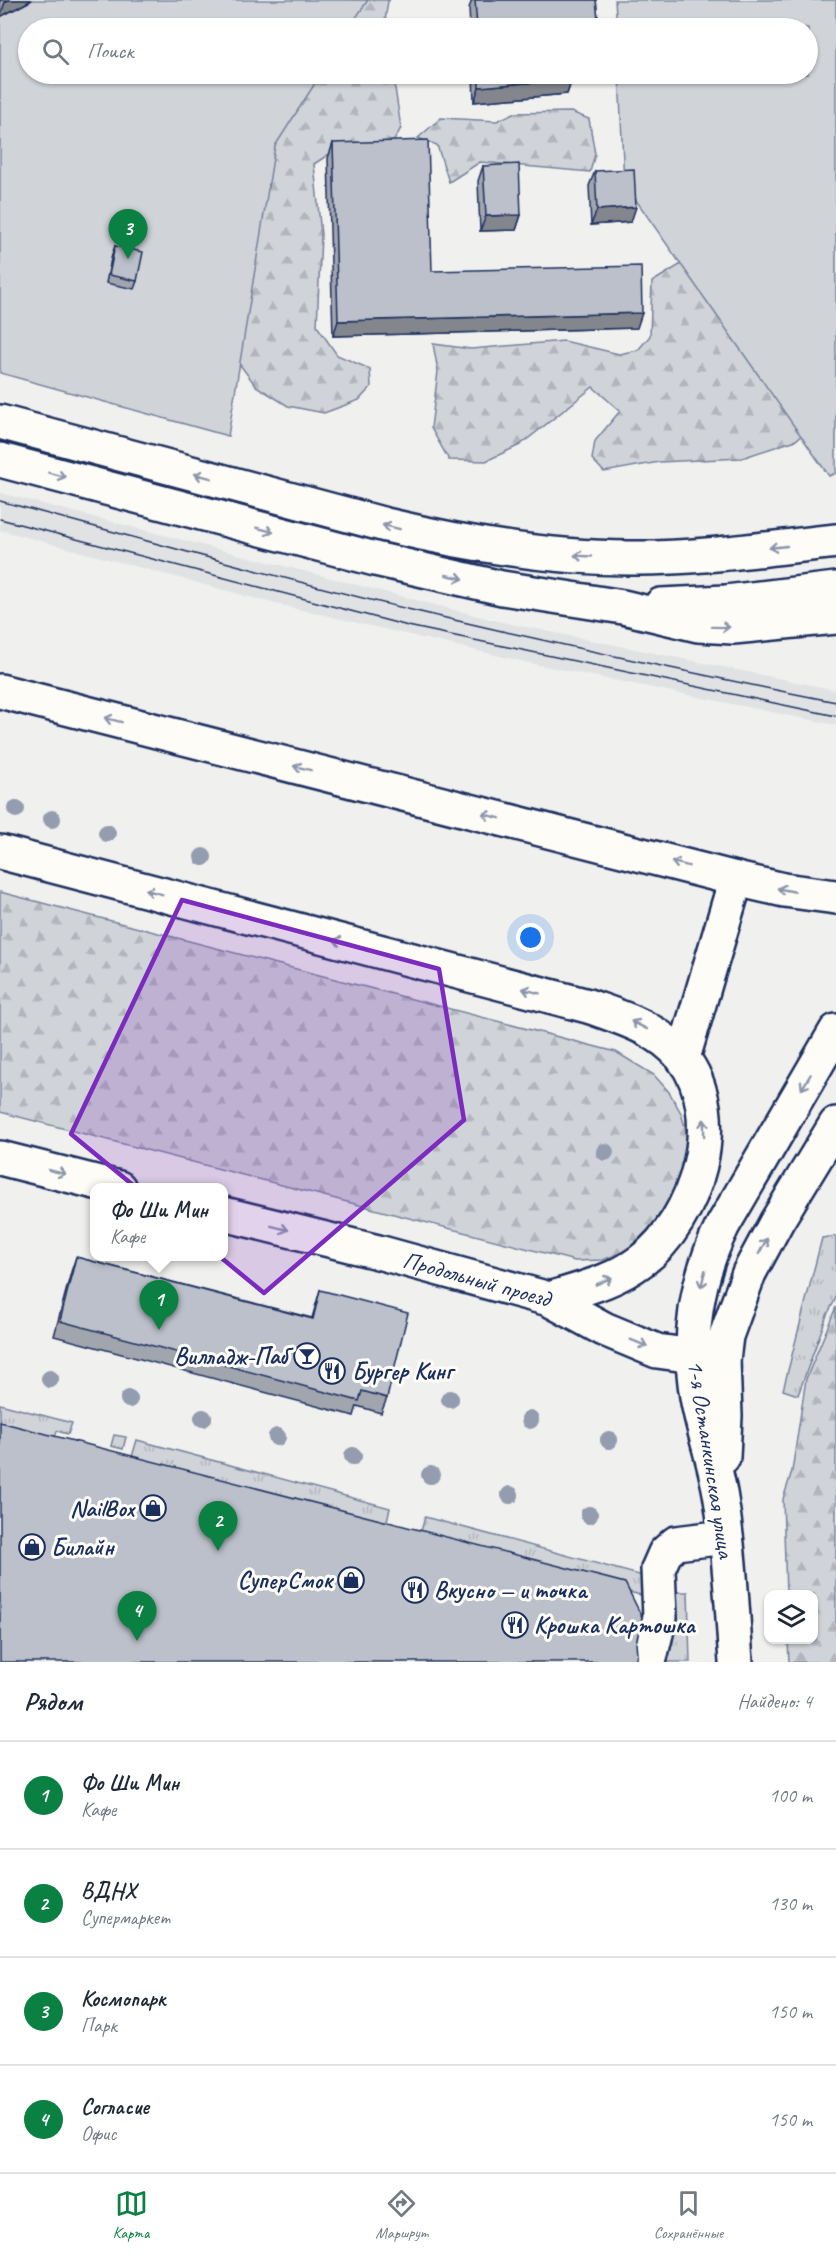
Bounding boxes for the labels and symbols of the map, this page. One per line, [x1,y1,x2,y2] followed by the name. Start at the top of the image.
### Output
[108,210,148,259] pin: 3
[47,469,66,481] one-way arrow
[193,470,212,482] one-way arrow
[382,520,401,532] one-way arrow
[255,525,274,536] one-way arrow
[768,542,788,553] one-way arrow
[574,551,594,562] one-way arrow
[444,572,464,583] one-way arrow
[711,621,731,632] one-way arrow
[103,713,122,725] one-way arrow
[292,761,311,773] one-way arrow
[481,810,500,821] one-way arrow
[670,858,689,870] one-way arrow
[776,884,796,895] one-way arrow
[145,886,164,898] one-way arrow
[516,923,545,952] your location
[333,935,352,947] one-way arrow
[522,985,541,996] one-way arrow
[631,1019,648,1031] one-way arrow
[800,1073,812,1090] one-way arrow
[698,1118,710,1138] one-way arrow
[47,1167,66,1179] one-way arrow
[270,1222,289,1234] one-way arrow
[758,1238,769,1256] one-way arrow
[400,1245,556,1314] street label: Продольный проезд
[696,1269,708,1288] one-way arrow
[595,1275,613,1287] one-way arrow
[140,1280,178,1330] pin: 1
[629,1338,647,1349] one-way arrow
[174,1341,294,1371] place label: Вилладж-Паб
[292,1341,322,1371] bar icon: Вилладж-Паб
[317,1356,347,1386] restaurant icon: Бургер Кинг
[352,1356,456,1386] place label: Бургер Кинг
[681,1358,742,1561] street label: 1-я Останкинская улица
[70,1493,137,1523] place label: NailBox
[138,1493,168,1523] shop icon: NailBox
[198,1502,238,1551] pin: 2
[17,1532,47,1562] shop icon: Билайн
[51,1532,115,1562] place label: Билайн
[238,1565,334,1595] place label: СуперСмок
[336,1565,366,1595] shop icon: СуперСмок
[400,1575,430,1605] restaurant icon: Вкусно — и точка
[434,1575,589,1605] place label: Вкусно — и точка
[118,1592,156,1641] pin: 4
[500,1610,530,1640] restaurant icon: Крошка Картошка
[534,1610,696,1640] place label: Крошка Картошка

